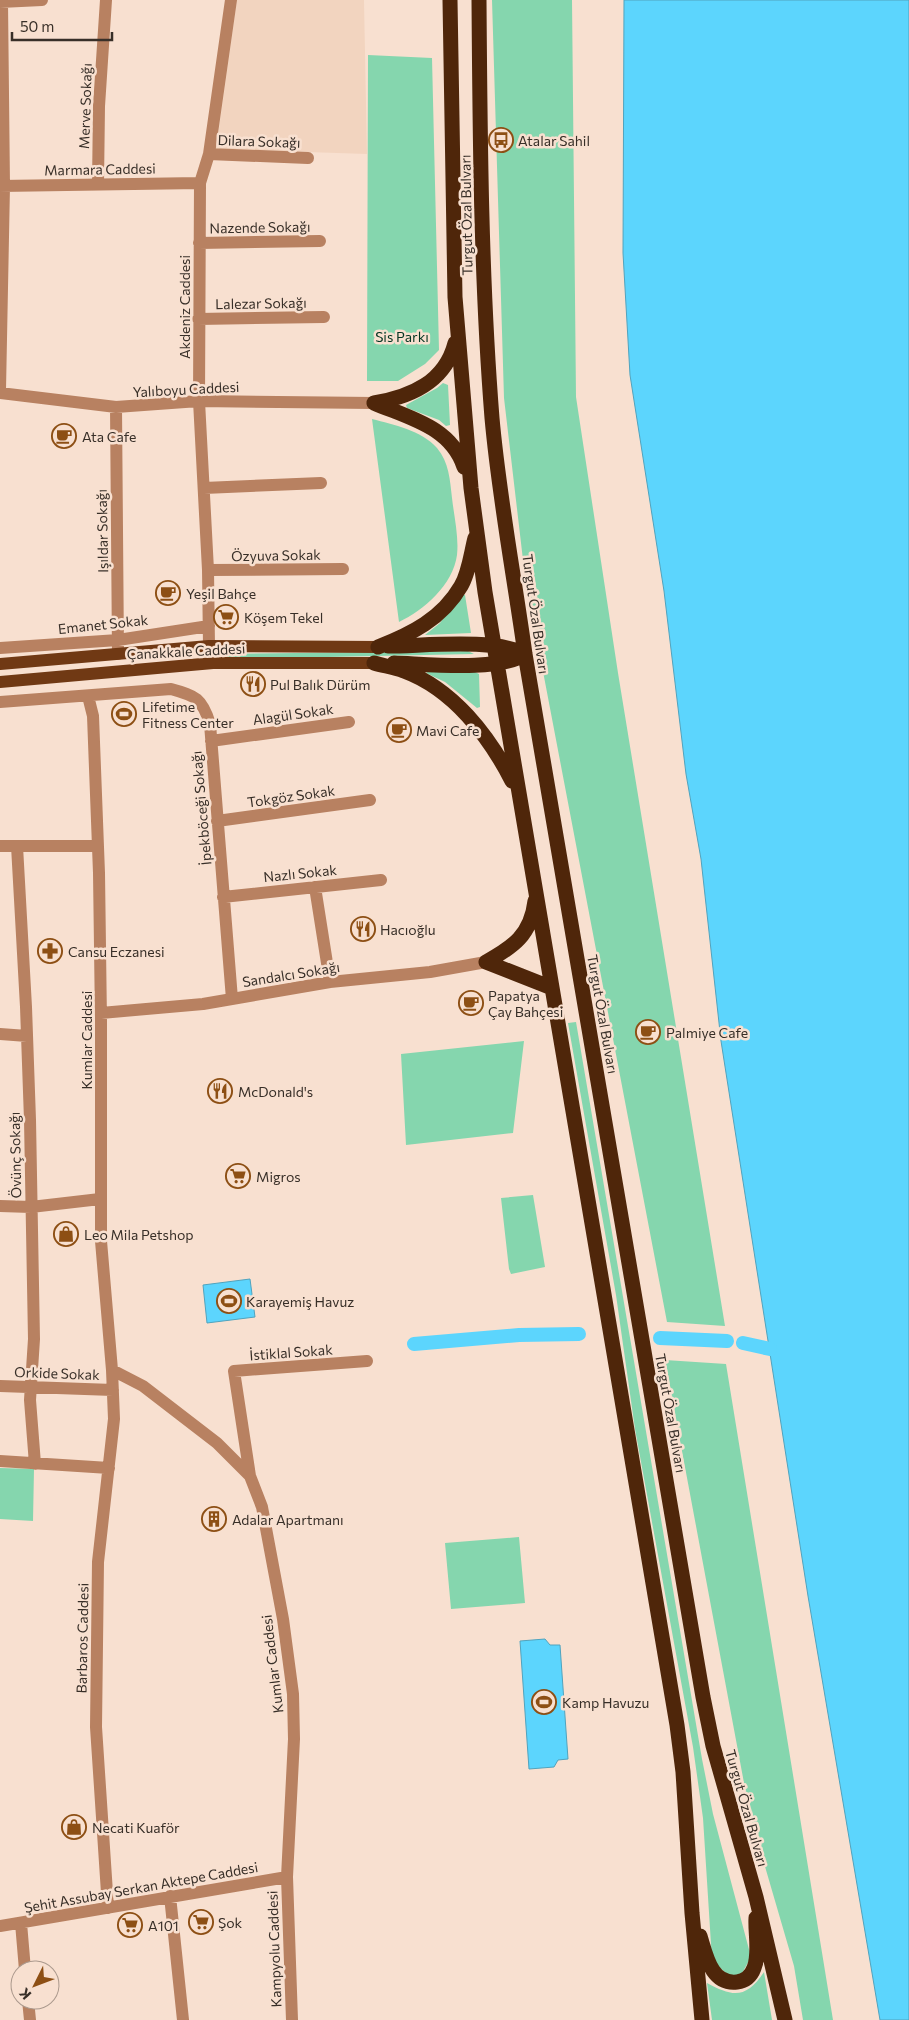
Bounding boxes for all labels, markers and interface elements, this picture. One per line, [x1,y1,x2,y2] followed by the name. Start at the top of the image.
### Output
[12,10,112,42] scale bar
[20,17,54,35] text: 50 m
[75,63,95,149] street label: Merve Sokağı
[488,127,514,153] bus stop icon: Atalar Sahil
[217,131,301,151] street label: Dilara Sokağı
[518,132,590,149] place label: Atalar Sahil
[456,154,476,276] street label: Turgut Özal Bulvarı
[44,160,156,178] street label: Marmara Caddesi
[209,218,311,236] street label: Nazende Sokağı
[176,255,193,359] street label: Akdeniz Caddesi
[215,294,307,312] street label: Lalezar Sokağı
[375,328,429,345] park label: Sis Parkı
[132,378,240,400] street label: Yalıboyu Caddesi
[51,423,77,449] cafe icon: Ata Cafe
[82,428,136,445] place label: Ata Cafe
[93,489,111,573] street label: Işıldar Sokağı
[231,546,321,564] street label: Özyuva Sokak
[519,553,553,675] street label: Turgut Özal Bulvarı
[155,580,181,606] cafe icon: Yeşil Bahçe
[186,585,256,602] place label: Yeşil Bahçe
[213,604,239,630] supermarket icon: Köşem Tekel
[244,609,323,626] place label: Köşem Tekel
[57,611,149,637] street label: Emanet Sokak
[126,639,246,663] street label: Çanakkale Caddesi
[240,671,266,697] restaurant icon: Pul Balık Dürüm
[270,676,370,693] place label: Pul Balık Dürüm
[142,698,234,731] place label: Lifetime Fitness Center
[252,700,335,728] street label: Alagül Sokak
[111,701,137,727] sports icon: Lifetime Fitness Center
[386,717,412,743] cafe icon: Mavi Cafe
[416,722,479,739] place label: Mavi Cafe
[188,750,214,866] street label: İpekböceği Sokağı
[246,781,336,811] street label: Tokgöz Sokak
[262,861,338,885] street label: Nazlı Sokak
[350,916,376,942] restaurant icon: Hacıoğlu
[380,921,436,938] place label: Hacıoğlu
[37,938,63,964] pharmacy icon: Cansu Eczanesi
[68,943,165,960] place label: Cansu Eczanesi
[584,953,622,1075] street label: Turgut Özal Bulvarı
[241,958,341,990] street label: Sandalcı Sokağı
[488,987,563,1020] place label: Papatya Çay Bahçesi
[458,990,484,1016] cafe icon: Papatya Çay Bahçesi
[78,991,95,1089] street label: Kumlar Caddesi
[635,1019,661,1045] cafe icon: Palmiye Cafe
[666,1024,748,1041] place label: Palmiye Cafe
[207,1078,233,1104] restaurant icon: McDonald's
[238,1083,313,1100] place label: McDonald's
[6,1111,24,1199] street label: Övünç Sokağı
[225,1163,251,1189] supermarket icon: Migros
[256,1168,301,1185] place label: Migros
[53,1221,79,1247] shop icon: Leo Mila Petshop
[84,1226,194,1243] place label: Leo Mila Petshop
[216,1288,242,1314] sports icon: Karayemiş Havuz
[246,1293,354,1310] place label: Karayemiş Havuz
[249,1341,334,1363] street label: İstiklal Sokak
[652,1352,690,1474] street label: Turgut Özal Bulvarı
[14,1363,100,1383] street label: Orkide Sokak
[201,1506,227,1532] building icon: Adalar Apartmanı
[232,1511,344,1528] place label: Adalar Apartmanı
[73,1583,91,1693] street label: Barbaros Caddesi
[258,1614,286,1714] street label: Kumlar Caddesi
[531,1689,557,1715] sports icon: Kamp Havuzu
[562,1694,649,1711] place label: Kamp Havuzu
[722,1748,772,1868] street label: Turgut Özal Bulvarı
[61,1814,87,1840] shop icon: Necati Kuaför
[92,1819,180,1836] place label: Necati Kuaför
[23,1858,259,1916] street label: Şehit Assubay Serkan Aktepe Caddesi
[263,1890,285,2008] street label: Kampyolu Caddesi
[188,1909,214,1935] supermarket icon: Şok
[117,1912,143,1938] supermarket icon: A101
[218,1914,243,1931] place label: Şok
[148,1917,179,1934] place label: A101
[10,1960,60,2010] north arrow
[15,1985,35,2003] text: K

